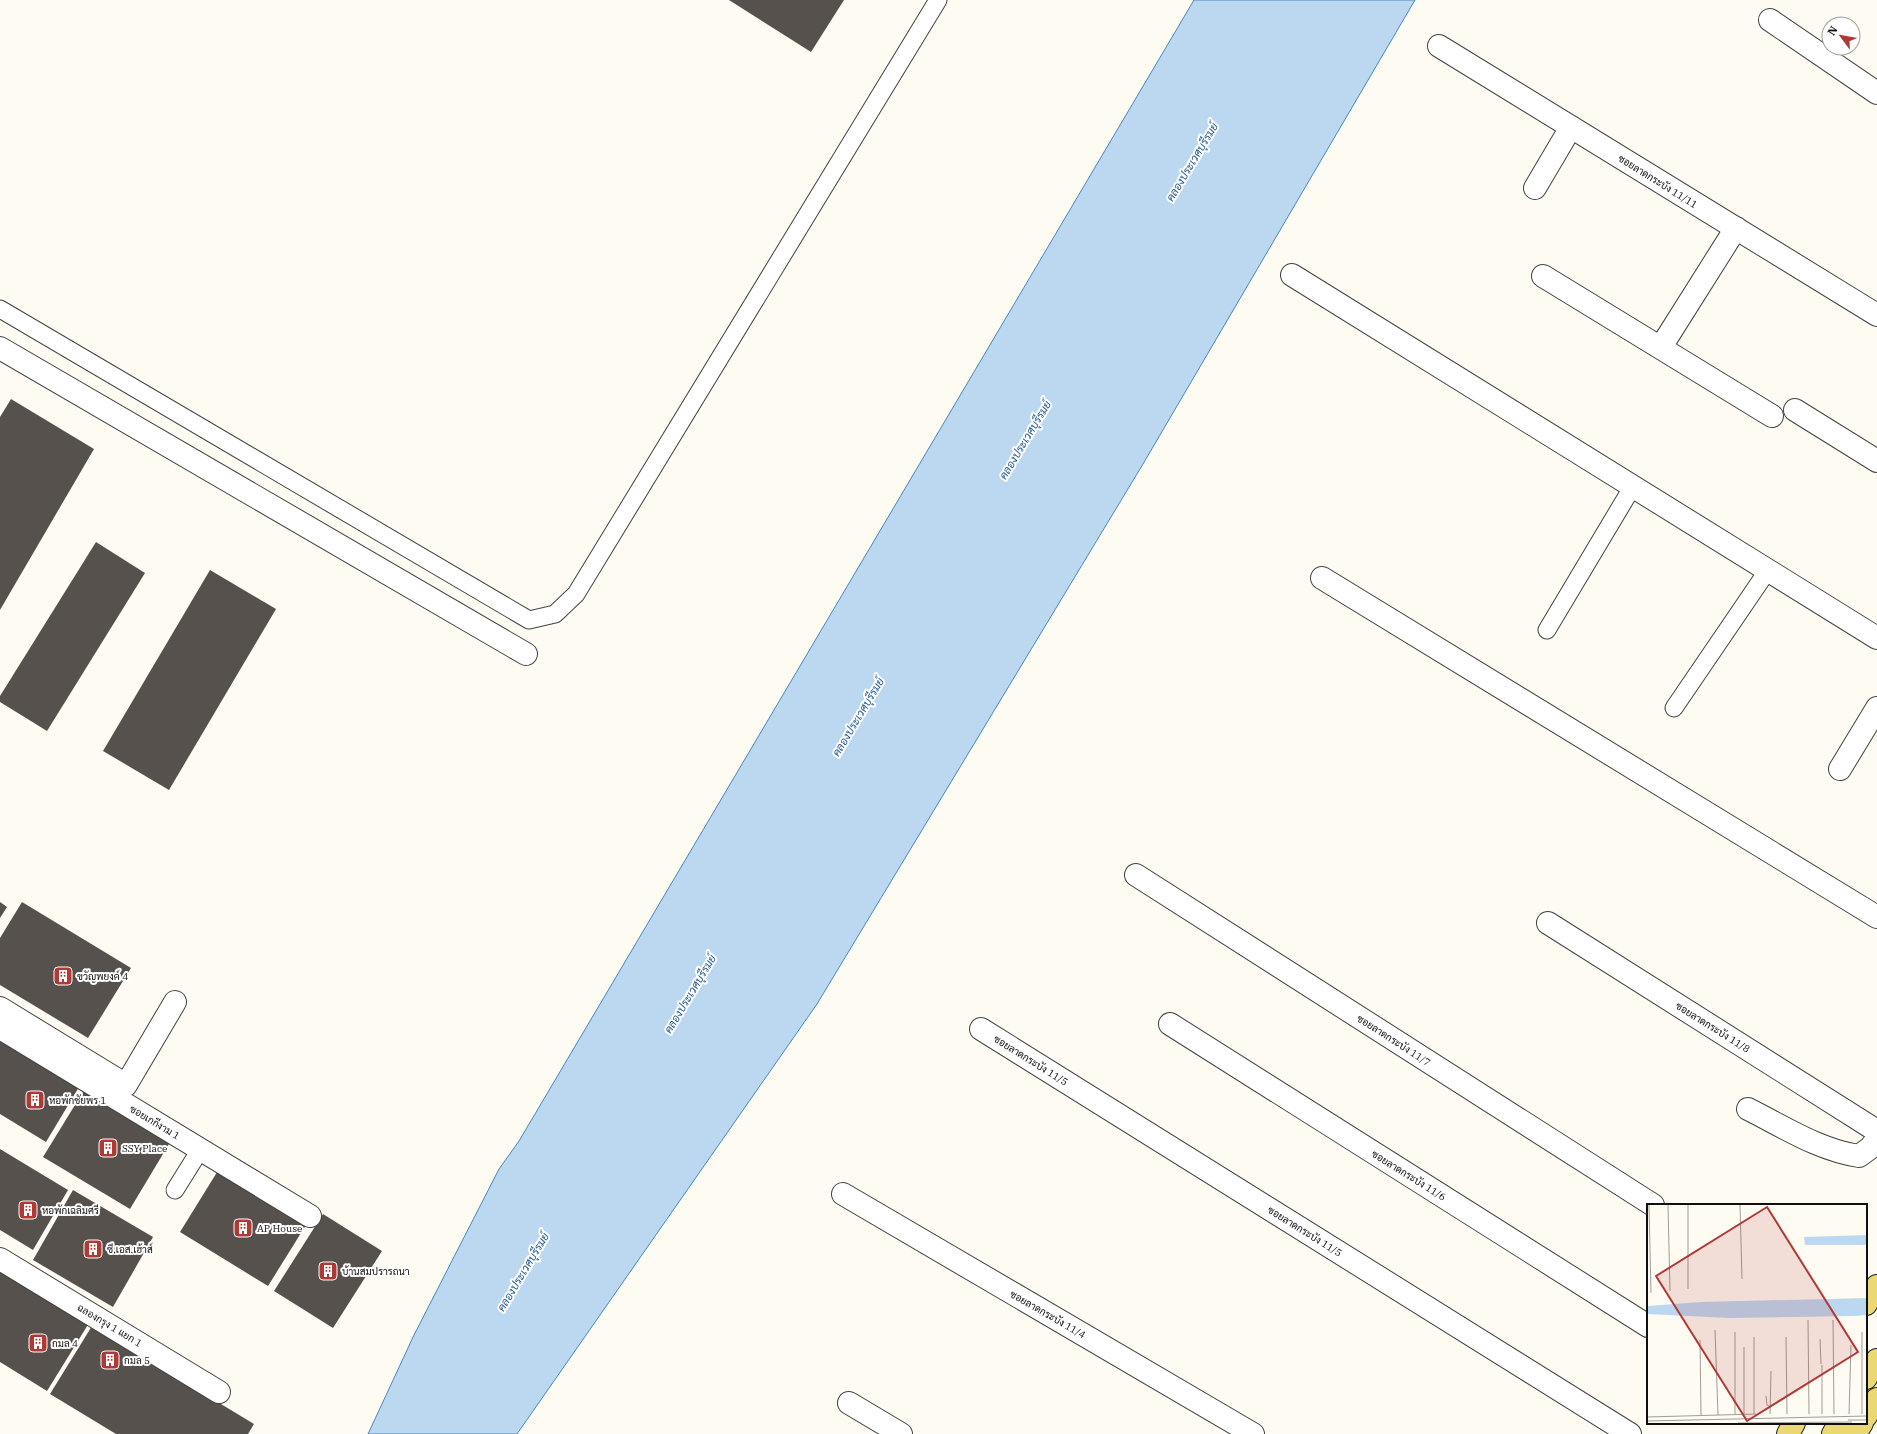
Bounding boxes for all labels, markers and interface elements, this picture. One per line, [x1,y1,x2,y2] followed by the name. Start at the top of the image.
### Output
[1821,16,1861,56] north arrow
[1824,23,1841,38] text: N
[1162,118,1224,205] water label: คลองประเวศบุรีรมย์
[1616,152,1700,211] street label: ซอยลาดกระบัง 11/11
[995,396,1057,483] water label: คลองประเวศบุรีรมย์
[828,673,890,760] water label: คลองประเวศบุรีรมย์
[660,950,722,1037] water label: คลองประเวศบุรีรมย์
[52,965,74,987] building icon: ขวัญพยงค์ 4
[77,969,128,983] place label: ขวัญพยงค์ 4
[1673,999,1752,1056] street label: ซอยลาดกระบัง 11/8
[1354,1012,1433,1069] street label: ซอยลาดกระบัง 11/7
[991,1032,1070,1089] street label: ซอยลาดกระบัง 11/5
[24,1089,46,1111] building icon: หอพักชัยพร 1
[49,1094,106,1107] place label: หอพักชัยพร 1
[127,1102,182,1142] street label: ซอยเกกีงาม 1
[97,1137,119,1159] building icon: SSY Place
[122,1142,167,1155] place label: SSY Place
[1369,1147,1448,1204] street label: ซอยลาดกระบัง 11/6
[17,1199,39,1221] building icon: หอพักเฉลิมศรี
[1265,1203,1344,1260] street label: ซอยลาดกระบัง 11/5
[42,1204,99,1217] place label: หอพักเฉลิมศรี
[1647,1204,1867,1424] inset map
[232,1217,254,1239] building icon: AP House
[257,1222,302,1235] place label: AP House
[493,1228,555,1315] water label: คลองประเวศบุรีรมย์
[82,1238,104,1260] building icon: ซี.เอส.เฮ้าส์
[107,1242,153,1256] place label: ซี.เอส.เฮ้าส์
[317,1260,339,1282] building icon: บ้านสมปรารถนา
[342,1265,410,1278] place label: บ้านสมปรารถนา
[1008,1287,1088,1341] street label: ซอยลาดกระบัง 11/4
[74,1301,144,1351] street label: ฉลองกรุง 1 แยก 1
[27,1332,49,1354] building icon: กมล 4
[52,1337,78,1350] place label: กมล 4
[99,1349,121,1371] building icon: กมล 5
[124,1354,150,1367] place label: กมล 5

